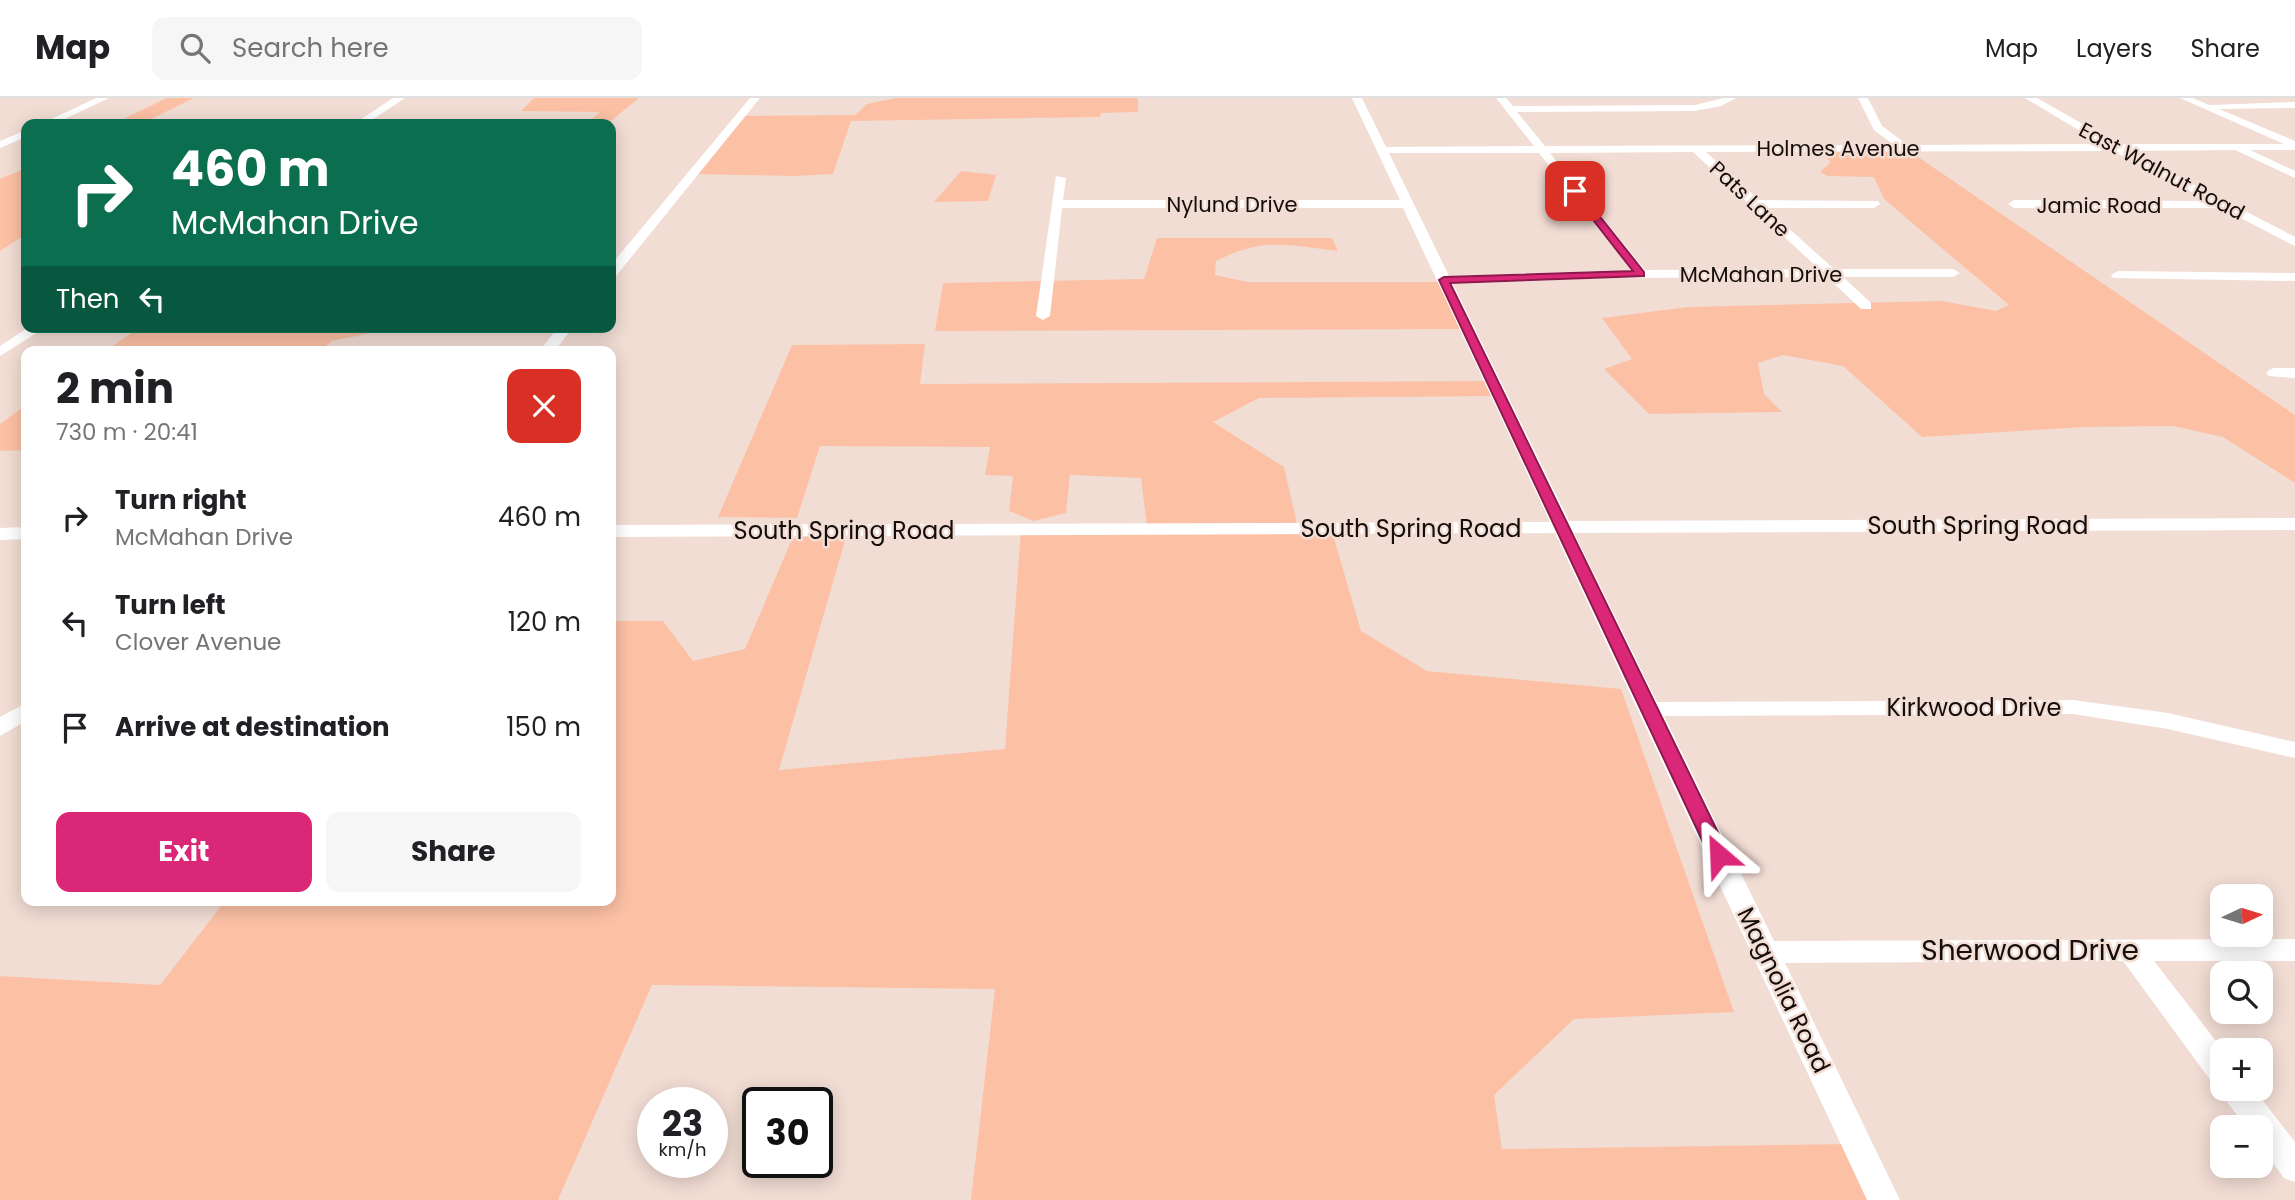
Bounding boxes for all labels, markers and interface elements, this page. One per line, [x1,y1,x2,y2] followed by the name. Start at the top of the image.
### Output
[152,17,642,80] search box
[35,24,110,71] text: Map
[176,29,214,67] icon: search
[232,30,389,66] text: Search here
[1985,32,2038,65] text: Map
[2076,32,2152,65] text: Layers
[2190,32,2260,65] text: Share
[2074,115,2250,227] street label: East Walnut Road
[1756,134,1920,163] street label: Holmes Avenue
[171,135,330,203] text: 460 m
[56,147,147,238] icon: right
[1703,154,1797,244] street label: Pats Lane
[1545,161,1605,221] pin
[1556,172,1594,210] icon: arrive
[1166,190,1298,219] street label: Nylund Drive
[2036,191,2162,220] street label: Jamic Road
[171,200,419,245] text: McMahan Drive
[1680,260,1842,289] street label: McMahan Drive
[133,280,171,318] icon: left
[56,281,119,317] text: Then
[56,359,174,418] text: 2 min
[507,369,581,443] button: close
[56,416,198,448] text: 730 m · 20:41
[115,482,247,518] text: Turn right
[56,499,94,537] icon: right
[498,499,581,535] text: 460 m
[1868,509,2088,542] street label: South Spring Road
[1301,512,1521,545] street label: South Spring Road
[734,514,954,547] street label: South Spring Road
[115,521,293,553] text: McMahan Drive
[115,587,226,623] text: Turn left
[56,604,94,642] icon: left
[508,604,581,640] text: 120 m
[115,626,281,658] text: Clover Avenue
[1887,691,2061,724] street label: Kirkwood Drive
[56,709,94,747] icon: arrive
[115,709,390,745] text: Arrive at destination
[506,709,581,745] text: 150 m
[56,812,312,892] button: Exit
[326,812,581,892] button: Share
[1682,818,1756,892] position arrow
[2210,884,2273,947] north arrow
[2210,884,2273,1178] map controls
[1730,902,1838,1078] street label: Magnolia Road
[1921,931,2139,970] street label: Sherwood Drive
[2210,961,2273,1024] button: search
[2210,1038,2273,1101] button: +
[742,1087,833,1178] speed limit sign: 30
[662,1099,703,1148] text: 23
[2210,1115,2273,1178] button: −
[659,1137,706,1162] text: km/h

